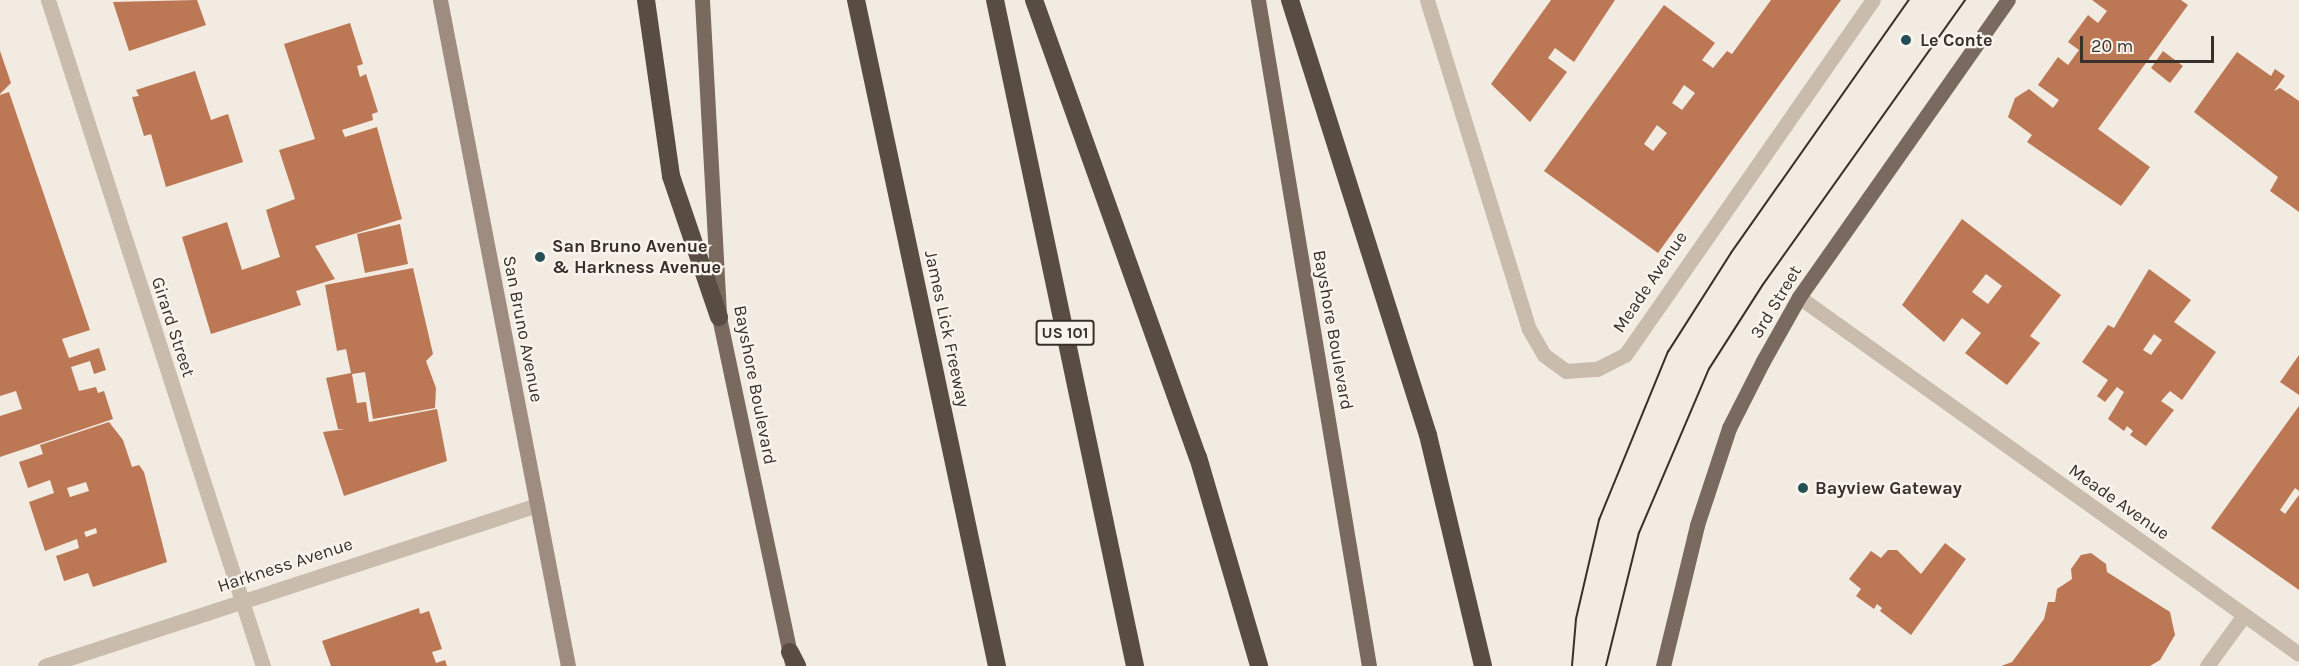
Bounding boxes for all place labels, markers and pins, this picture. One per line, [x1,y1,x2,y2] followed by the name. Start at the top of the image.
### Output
[1920,29,1992,51] place label: Le Conte
[1897,31,1915,49] marker: Le Conte
[552,236,721,278] place label: San Bruno Avenue & Harkness Avenue
[533,250,547,264] marker: San Bruno Avenue & Harkness Avenue
[1815,477,1962,499] place label: Bayview Gateway
[1796,481,1810,495] marker: Bayview Gateway

